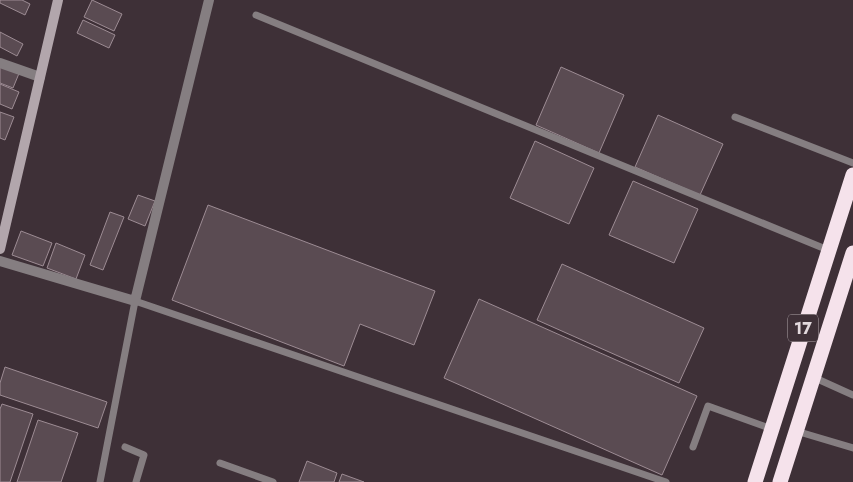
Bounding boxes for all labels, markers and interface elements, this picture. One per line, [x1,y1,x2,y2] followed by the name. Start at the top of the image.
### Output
[788,314,818,342] road number: 17

